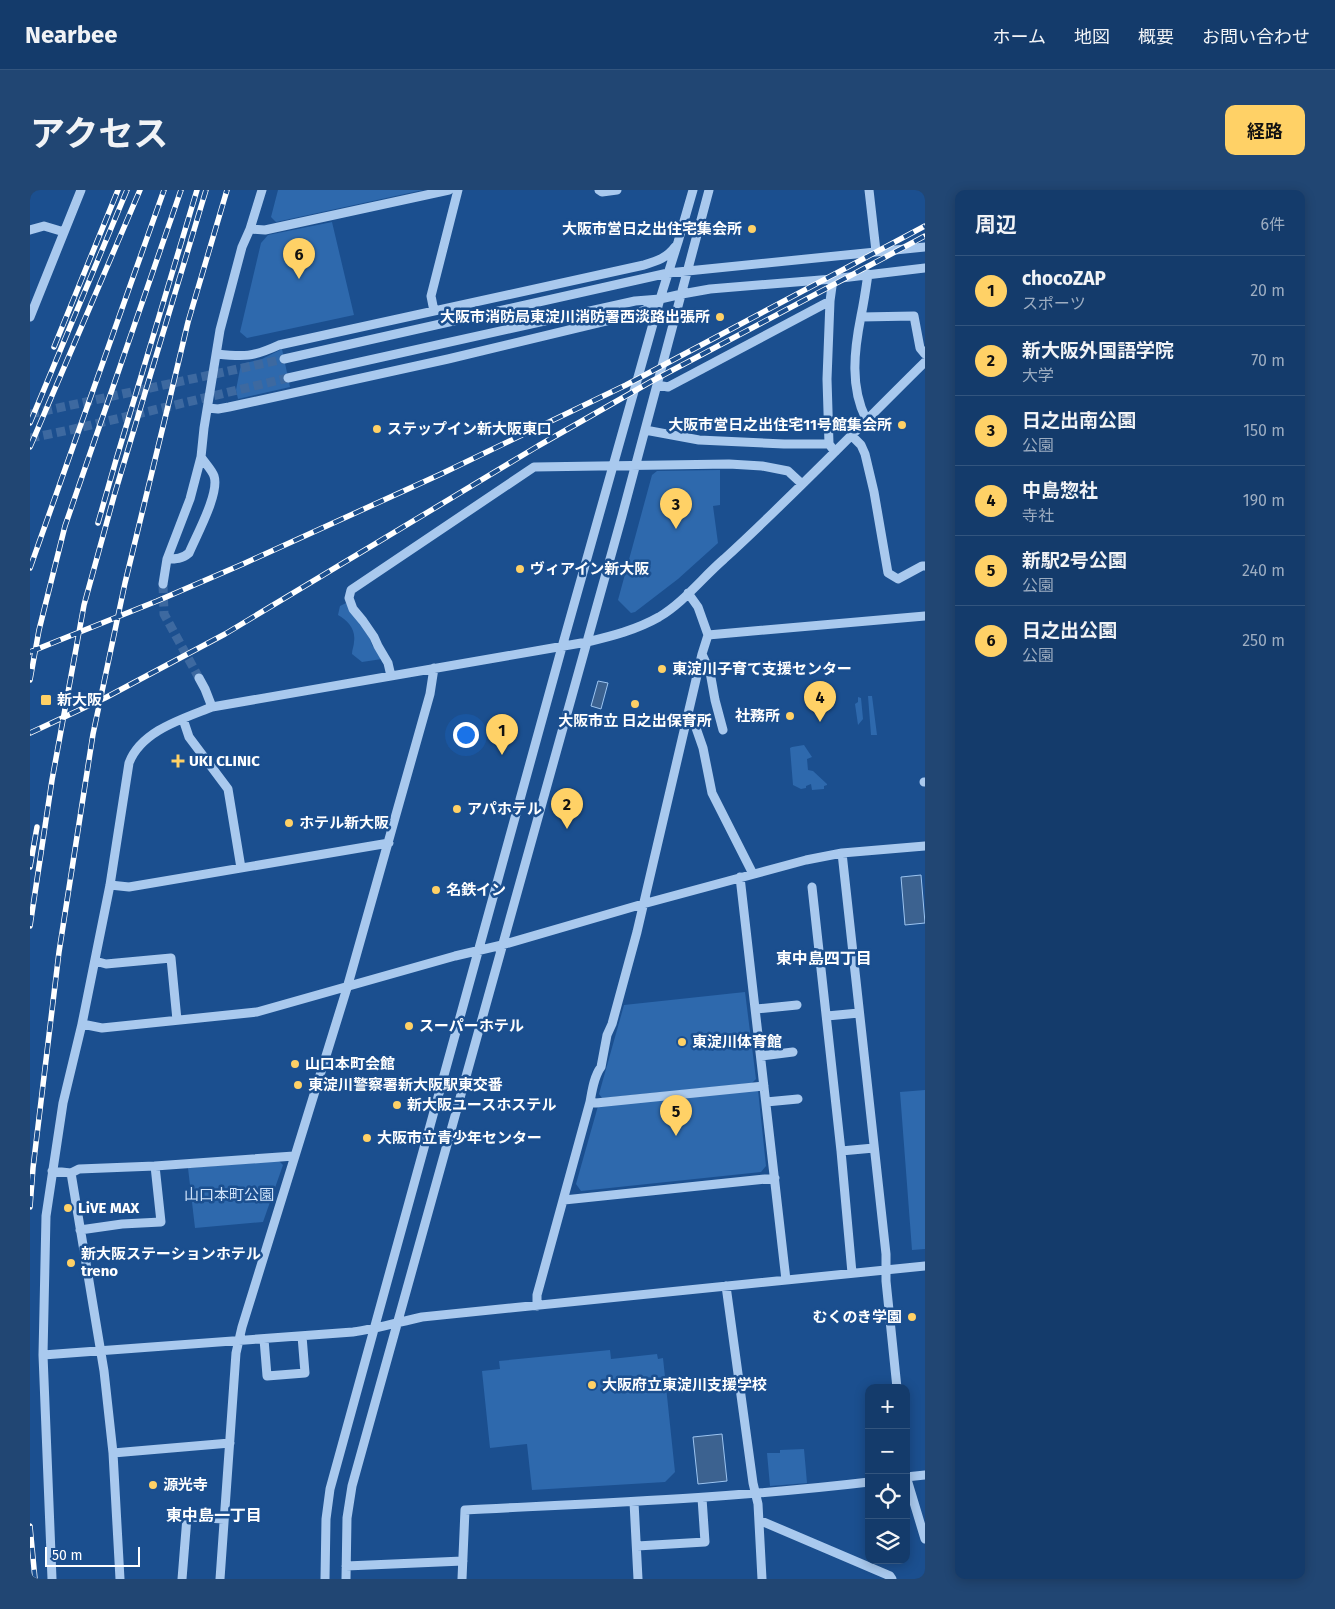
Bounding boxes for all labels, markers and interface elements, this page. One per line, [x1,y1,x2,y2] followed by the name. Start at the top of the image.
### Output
[25,21,118,49] text: Nearbee
[993,26,1046,48] text: ホーム
[1074,26,1110,48] text: 地図
[1138,26,1174,48] text: 概要
[1202,26,1310,48] text: お問い合わせ
[1225,105,1305,155] button: 経路
[30,113,168,155] text: アクセス
[975,212,1017,238] text: 周辺
[1260,215,1285,234] text: 6件
[562,220,742,238] place label: 大阪市営日之出住宅集会所
[746,223,758,235] marker: 大阪市営日之出住宅集会所
[283,238,315,279] pin: 6
[1022,267,1106,290] text: chocoZAP
[987,281,995,300] text: 1
[1250,281,1285,300] text: 20 m
[1022,294,1086,313] text: スポーツ
[440,308,710,326] place label: 大阪市消防局東淀川消防署西淡路出張所
[714,311,726,323] marker: 大阪市消防局東淀川消防署西淡路出張所
[1022,339,1174,362] text: 新大阪外国語学院
[987,351,995,370] text: 2
[1251,351,1285,370] text: 70 m
[1022,366,1054,385] text: 大学
[1022,409,1136,432] text: 日之出南公園
[668,416,892,434] place label: 大阪市営日之出住宅11号館集会所
[896,419,908,431] marker: 大阪市営日之出住宅11号館集会所
[387,420,552,438] place label: ステップイン新大阪東口
[987,421,995,440] text: 3
[1243,421,1285,440] text: 150 m
[371,423,383,435] marker: ステップイン新大阪東口
[1022,436,1054,455] text: 公園
[1022,479,1098,502] text: 中島惣社
[660,488,692,529] pin: 3
[986,491,996,510] text: 4
[1243,491,1285,510] text: 190 m
[1022,506,1054,525] text: 寺社
[1022,549,1127,572] text: 新駅2号公園
[530,560,649,578] place label: ヴィアイン新大阪
[987,561,995,580] text: 5
[1242,561,1285,580] text: 240 m
[514,563,526,575] marker: ヴィアイン新大阪
[1022,576,1054,595] text: 公園
[1022,619,1117,642] text: 日之出公園
[986,631,996,650] text: 6
[1242,631,1285,650] text: 250 m
[1022,646,1054,665] text: 公園
[672,660,852,678] place label: 東淀川子育て支援センター
[656,663,668,675] marker: 東淀川子育て支援センター
[804,681,836,722] pin: 4
[57,691,102,709] place label: 新大阪
[39,693,53,707] marker: 新大阪
[629,698,641,710] marker: 大阪市立 日之出保育所
[735,707,780,725] place label: 社務所
[784,710,796,722] marker: 社務所
[558,712,712,730] place label: 大阪市立 日之出保育所
[486,714,518,755] pin: 1
[453,722,479,748] your location
[189,752,260,770] place label: UKI CLINIC
[171,754,185,768] marker: UKI CLINIC
[551,788,583,829] pin: 2
[467,800,542,818] place label: アパホテル
[451,803,463,815] marker: アパホテル
[299,814,389,832] place label: ホテル新大阪
[283,817,295,829] marker: ホテル新大阪
[446,881,506,899] place label: 名鉄イン
[430,884,442,896] marker: 名鉄イン
[776,949,872,968] district label: 東中島四丁目
[419,1017,524,1035] place label: スーパーホテル
[403,1020,415,1032] marker: スーパーホテル
[692,1033,782,1051] place label: 東淀川体育館
[676,1036,688,1048] marker: 東淀川体育館
[305,1055,395,1073] place label: 山口本町会館
[289,1058,301,1070] marker: 山口本町会館
[308,1076,503,1094] place label: 東淀川警察署新大阪駅東交番
[292,1079,304,1091] marker: 東淀川警察署新大阪駅東交番
[660,1095,692,1136] pin: 5
[407,1096,556,1114] place label: 新大阪ユースホステル
[391,1099,403,1111] marker: 新大阪ユースホステル
[377,1129,542,1147] place label: 大阪市立青少年センター
[361,1132,373,1144] marker: 大阪市立青少年センター
[184,1186,274,1204] park label: 山口本町公園
[78,1199,140,1217] place label: LiVE MAX
[62,1202,74,1214] marker: LiVE MAX
[81,1245,261,1280] place label: 新大阪ステーションホテル treno
[65,1257,77,1269] marker: 新大阪ステーションホテル treno
[812,1308,902,1326] place label: むくのき学園
[906,1311,918,1323] marker: むくのき学園
[602,1376,767,1394] place label: 大阪府立東淀川支援学校
[586,1379,598,1391] marker: 大阪府立東淀川支援学校
[865,1384,910,1564] map controls
[865,1384,910,1429] button: +
[865,1429,910,1474] button: −
[865,1474,910,1519] button: locate
[163,1476,208,1494] place label: 源光寺
[147,1479,159,1491] marker: 源光寺
[166,1506,262,1525] district label: 東中島一丁目
[865,1519,910,1564] button: layers
[45,1544,140,1567] scale bar
[52,1547,83,1564] text: 50 m

